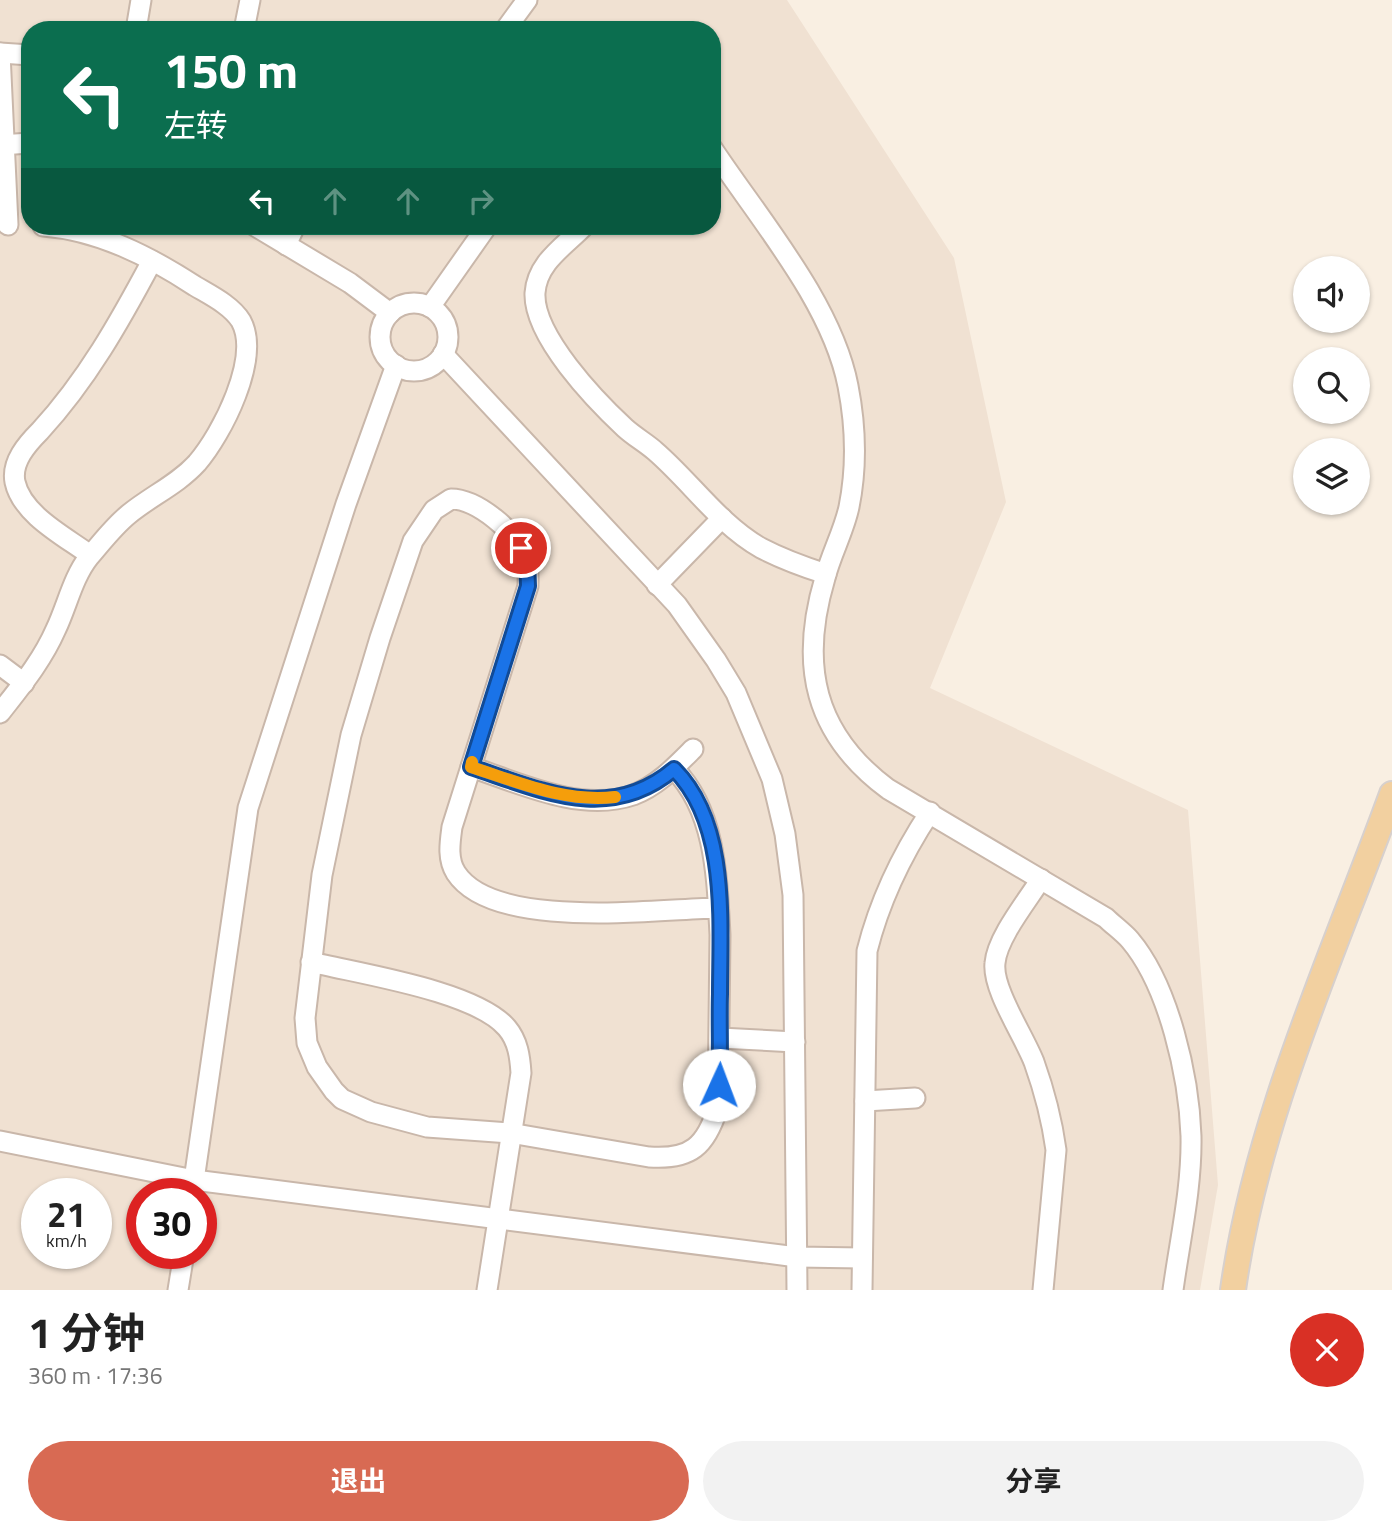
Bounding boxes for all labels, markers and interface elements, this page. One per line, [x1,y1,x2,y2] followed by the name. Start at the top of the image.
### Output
[164,32,298,107] text: 150 m
[49,49,140,140] icon: left
[164,101,228,149] text: 左转
[243,182,281,220] icon: left
[316,182,354,220] icon: ahead
[389,182,427,220] icon: ahead
[462,182,500,220] icon: right
[1293,256,1370,515] map controls
[1293,256,1370,333] button: sound
[1293,347,1370,424] button: search
[1293,438,1370,515] button: layers
[491,518,551,578] pin
[502,529,540,567] icon: arrive
[682,1048,756,1122] position arrow
[126,1178,217,1269] speed limit sign: 30
[47,1187,86,1241] text: 21
[46,1227,87,1254] text: km/h
[28,1300,145,1364] text: 1 分钟
[1290,1313,1364,1387] button: close
[28,1358,163,1393] text: 360 m · 17:36
[28,1441,689,1521] button: 退出
[703,1441,1364,1521] button: 分享

